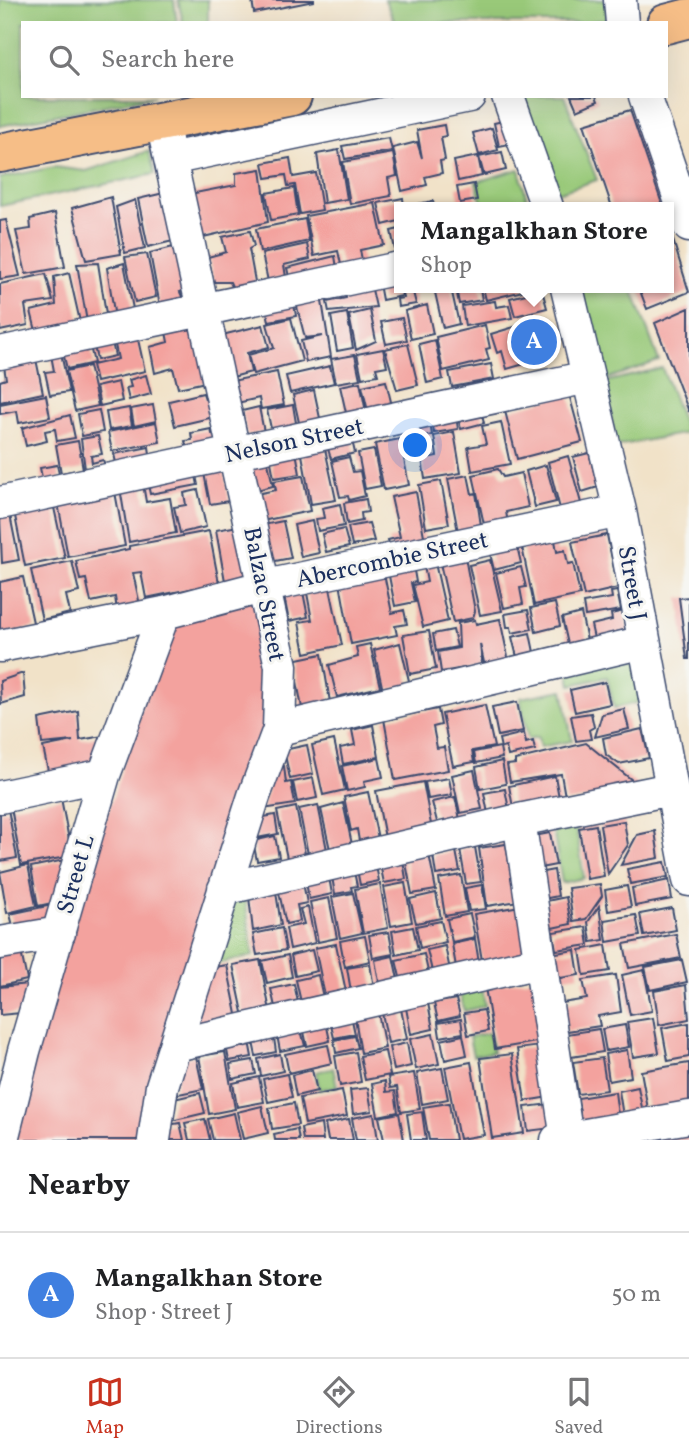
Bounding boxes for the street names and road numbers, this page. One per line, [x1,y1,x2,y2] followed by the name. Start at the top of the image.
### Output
[222,411,367,473] street label: Nelson Street
[233,524,293,665] street label: Balzac Street
[293,524,492,598] street label: Abercombie Street
[608,543,654,624] street label: Street J
[49,831,104,918] street label: Street L

